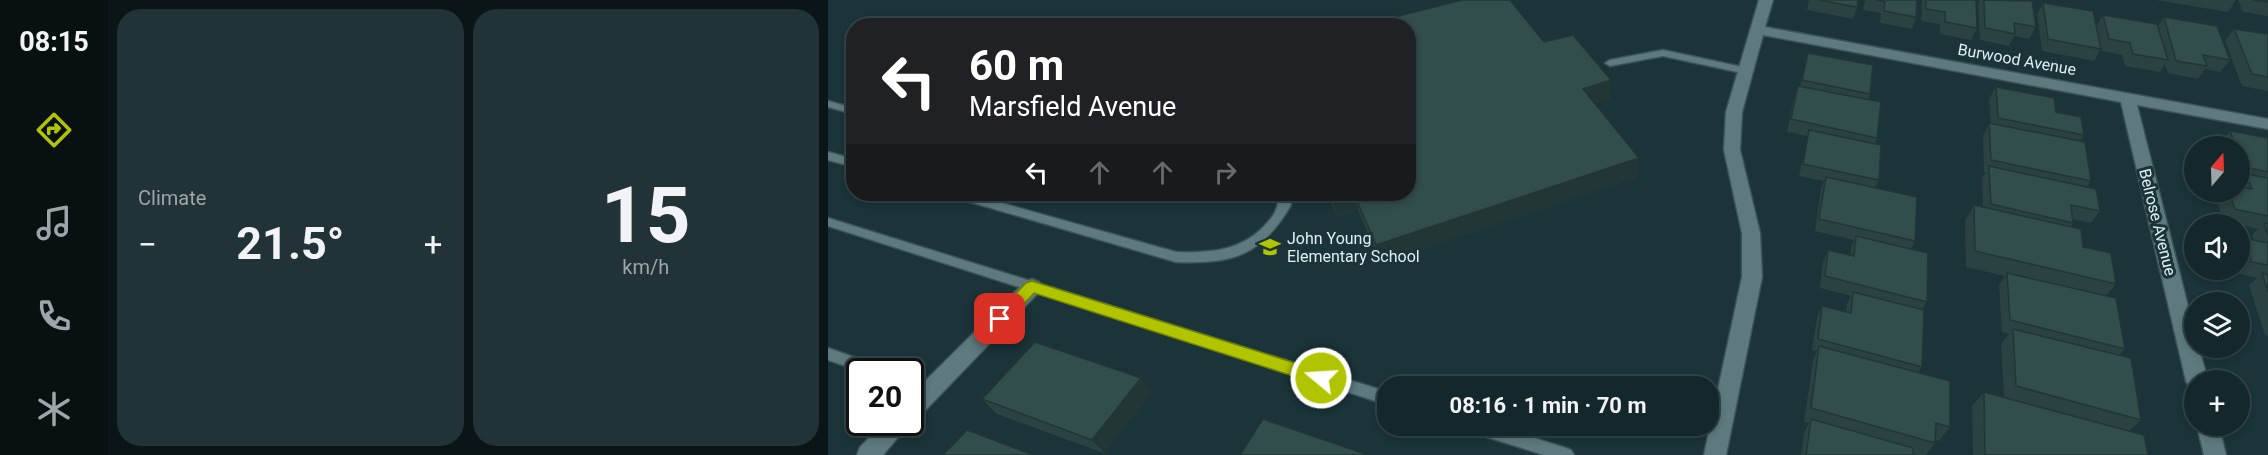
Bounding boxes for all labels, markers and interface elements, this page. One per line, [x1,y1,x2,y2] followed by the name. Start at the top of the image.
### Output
[19,26,89,58] text: 08:15
[1956,40,2078,79] street label: Burwood Avenue
[969,41,1064,90] text: 60 m
[870,42,948,120] icon: left
[969,91,1176,123] text: Marsfield Avenue
[33,109,75,151] icon: directions
[2184,136,2250,202] north arrow
[2184,136,2250,436] map controls
[1020,156,1053,189] icon: left
[1083,156,1116,189] icon: ahead
[1146,156,1179,189] icon: ahead
[1209,156,1242,189] icon: right
[2135,167,2180,278] street label: Belrose Avenue
[601,170,691,261] text: 15
[138,186,206,210] text: Climate
[33,202,75,244] icon: music
[2184,214,2250,280] button: sound
[236,217,344,270] text: 21.5°
[138,225,157,264] text: −
[424,225,443,264] text: +
[1287,229,1420,266] place label: John Young Elementary School
[1258,235,1282,259] school or university icon: John Young Elementary School
[622,255,669,279] text: km/h
[2184,292,2250,358] button: layers
[974,293,1025,344] pin
[33,295,75,337] icon: phone
[983,302,1016,335] icon: arrive
[1289,346,1353,410] position arrow
[846,358,924,436] speed limit sign: 20
[2184,370,2250,436] button: +
[33,388,75,430] icon: climate
[1450,393,1646,418] text: 08:16 · 1 min · 70 m

